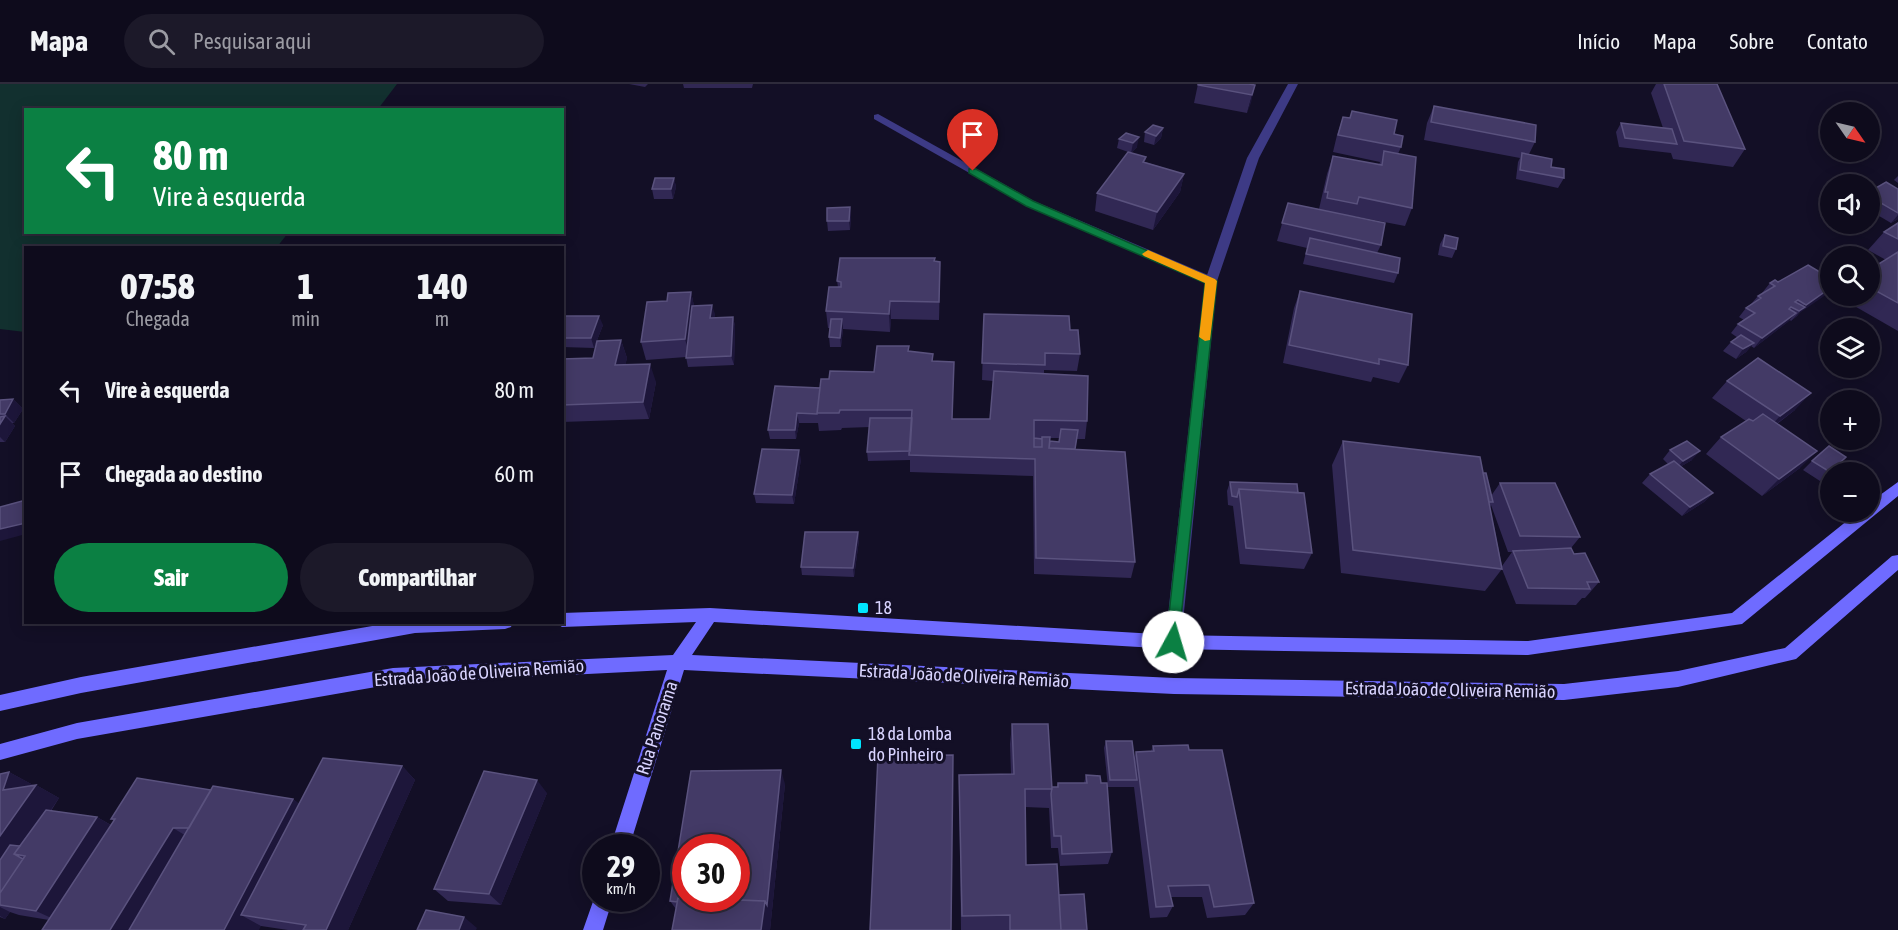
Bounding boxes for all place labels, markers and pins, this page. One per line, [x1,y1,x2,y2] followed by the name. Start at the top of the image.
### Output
[947,109,998,171] pin
[875,597,892,618] place label: 18
[856,601,870,615] marker: 18
[868,723,952,765] place label: 18 da Lomba do Pinheiro
[849,737,863,751] marker: 18 da Lomba do Pinheiro

